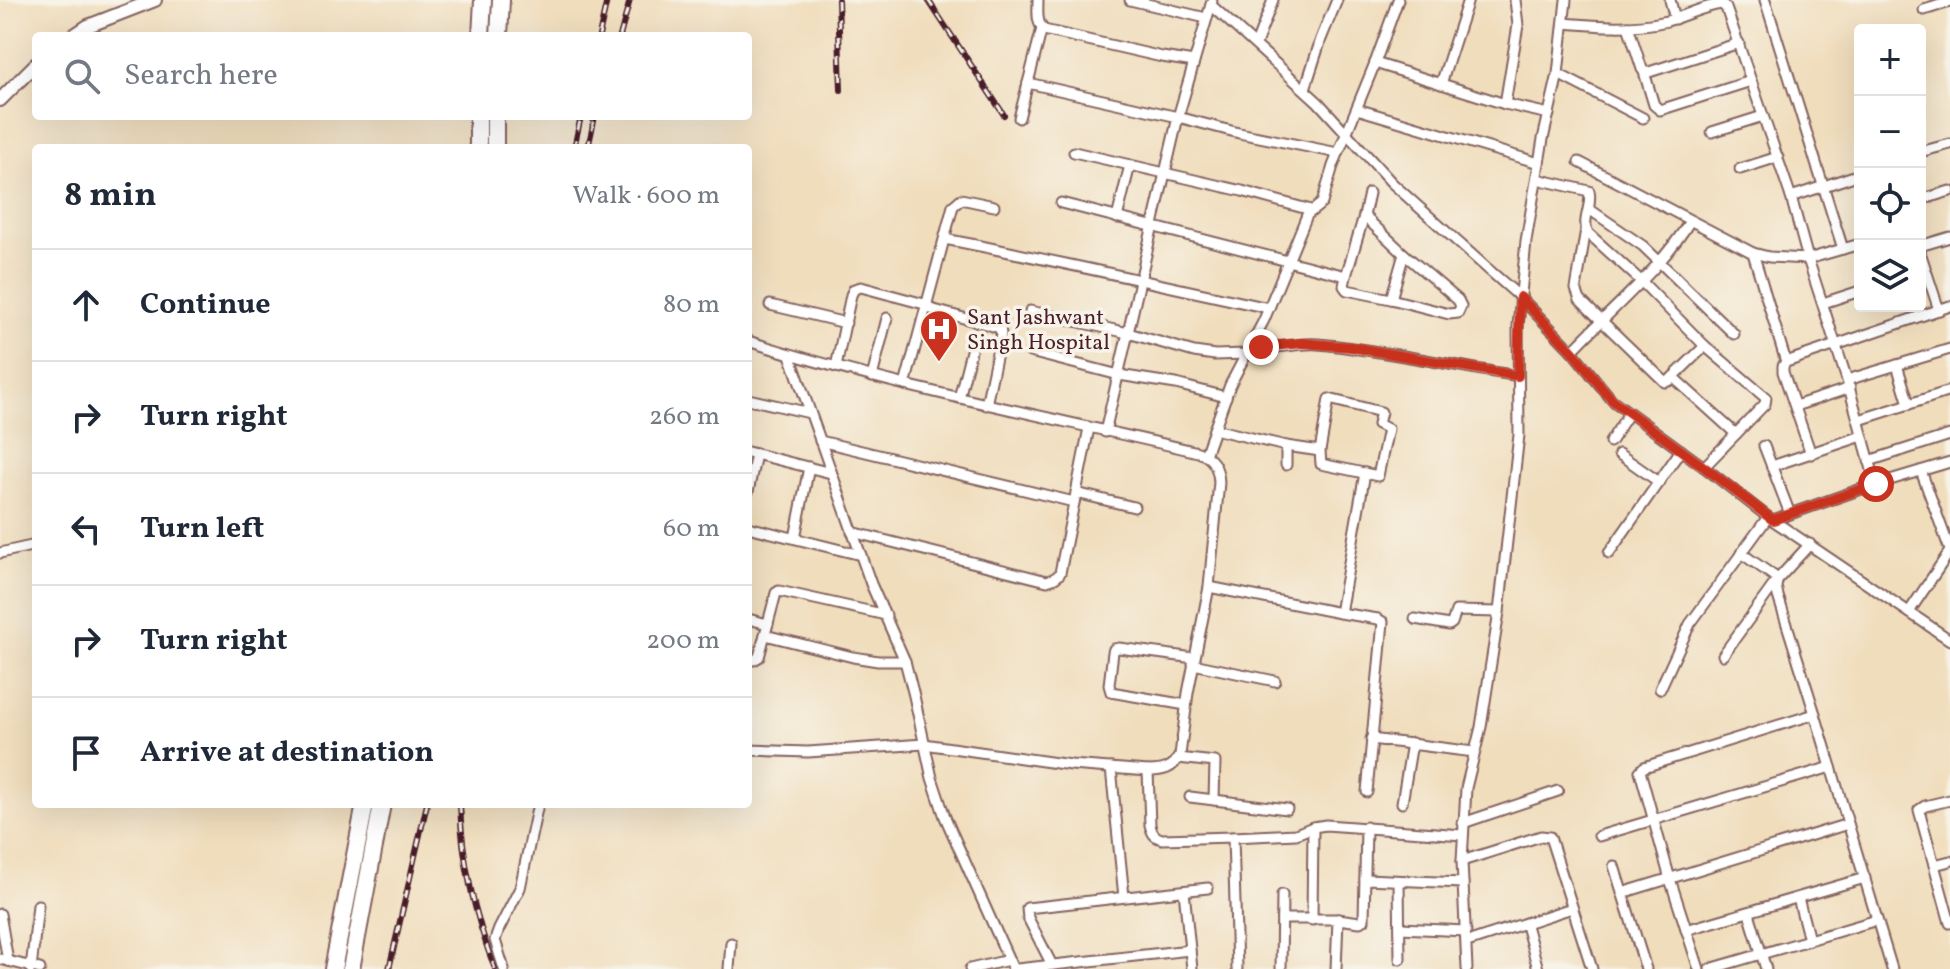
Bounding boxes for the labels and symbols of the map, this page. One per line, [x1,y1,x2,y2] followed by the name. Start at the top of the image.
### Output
[967,303,1110,359] place label: Sant Jashwant Singh Hospital
[918,308,960,363] hospital icon: Sant Jashwant Singh Hospital
[1243,329,1279,365] route end
[1858,466,1894,502] route start

